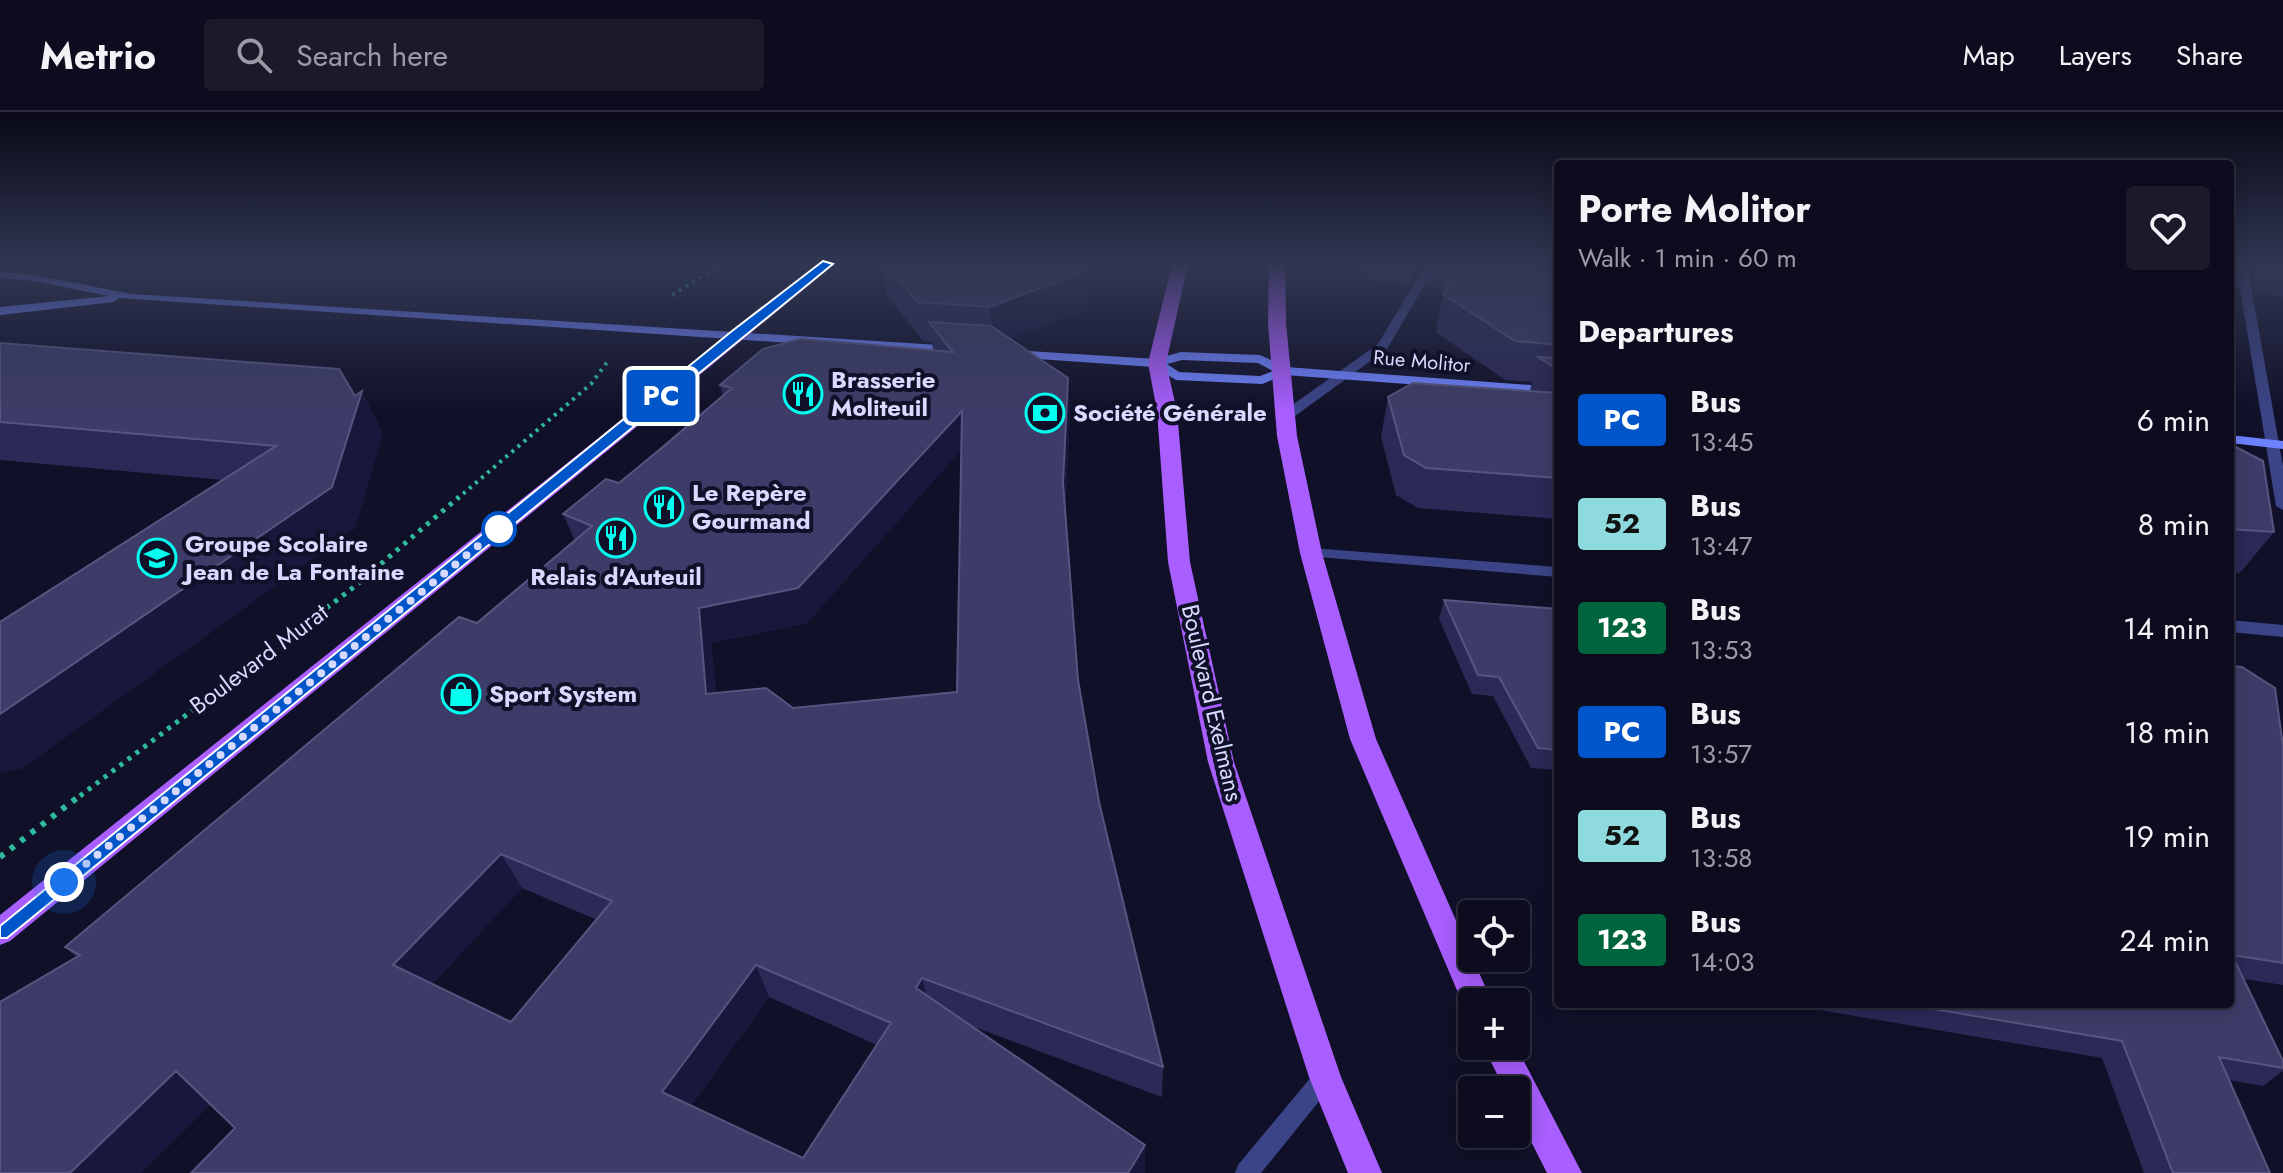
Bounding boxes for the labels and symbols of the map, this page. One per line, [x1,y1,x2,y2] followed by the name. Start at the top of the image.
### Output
[1372,343,1472,380] street label: Rue Molitor
[831,362,936,425] place label: Brasserie Moliteuil
[625,370,697,422] line badge: PC
[782,373,824,415] restaurant icon: Brasserie Moliteuil
[1024,392,1066,434] bank icon: Société Générale
[1073,395,1267,430] place label: Société Générale
[692,475,811,538] place label: Le Repère Gourmand
[643,486,685,528] restaurant icon: Le Repère Gourmand
[482,512,516,546] unlabelled marker
[595,517,637,559] restaurant icon: Relais d'Auteuil
[181,526,404,589] place label: Groupe Scolaire Jean de La Fontaine
[136,537,178,579] school or university icon: Groupe Scolaire Jean de La Fontaine
[530,559,702,594] place label: Relais d'Auteuil
[182,595,335,722] street label: Boulevard Murat
[1173,601,1252,805] street label: Boulevard Exelmans
[440,673,482,715] shop icon: Sport System
[489,676,637,711] place label: Sport System
[44,862,84,902] your location

